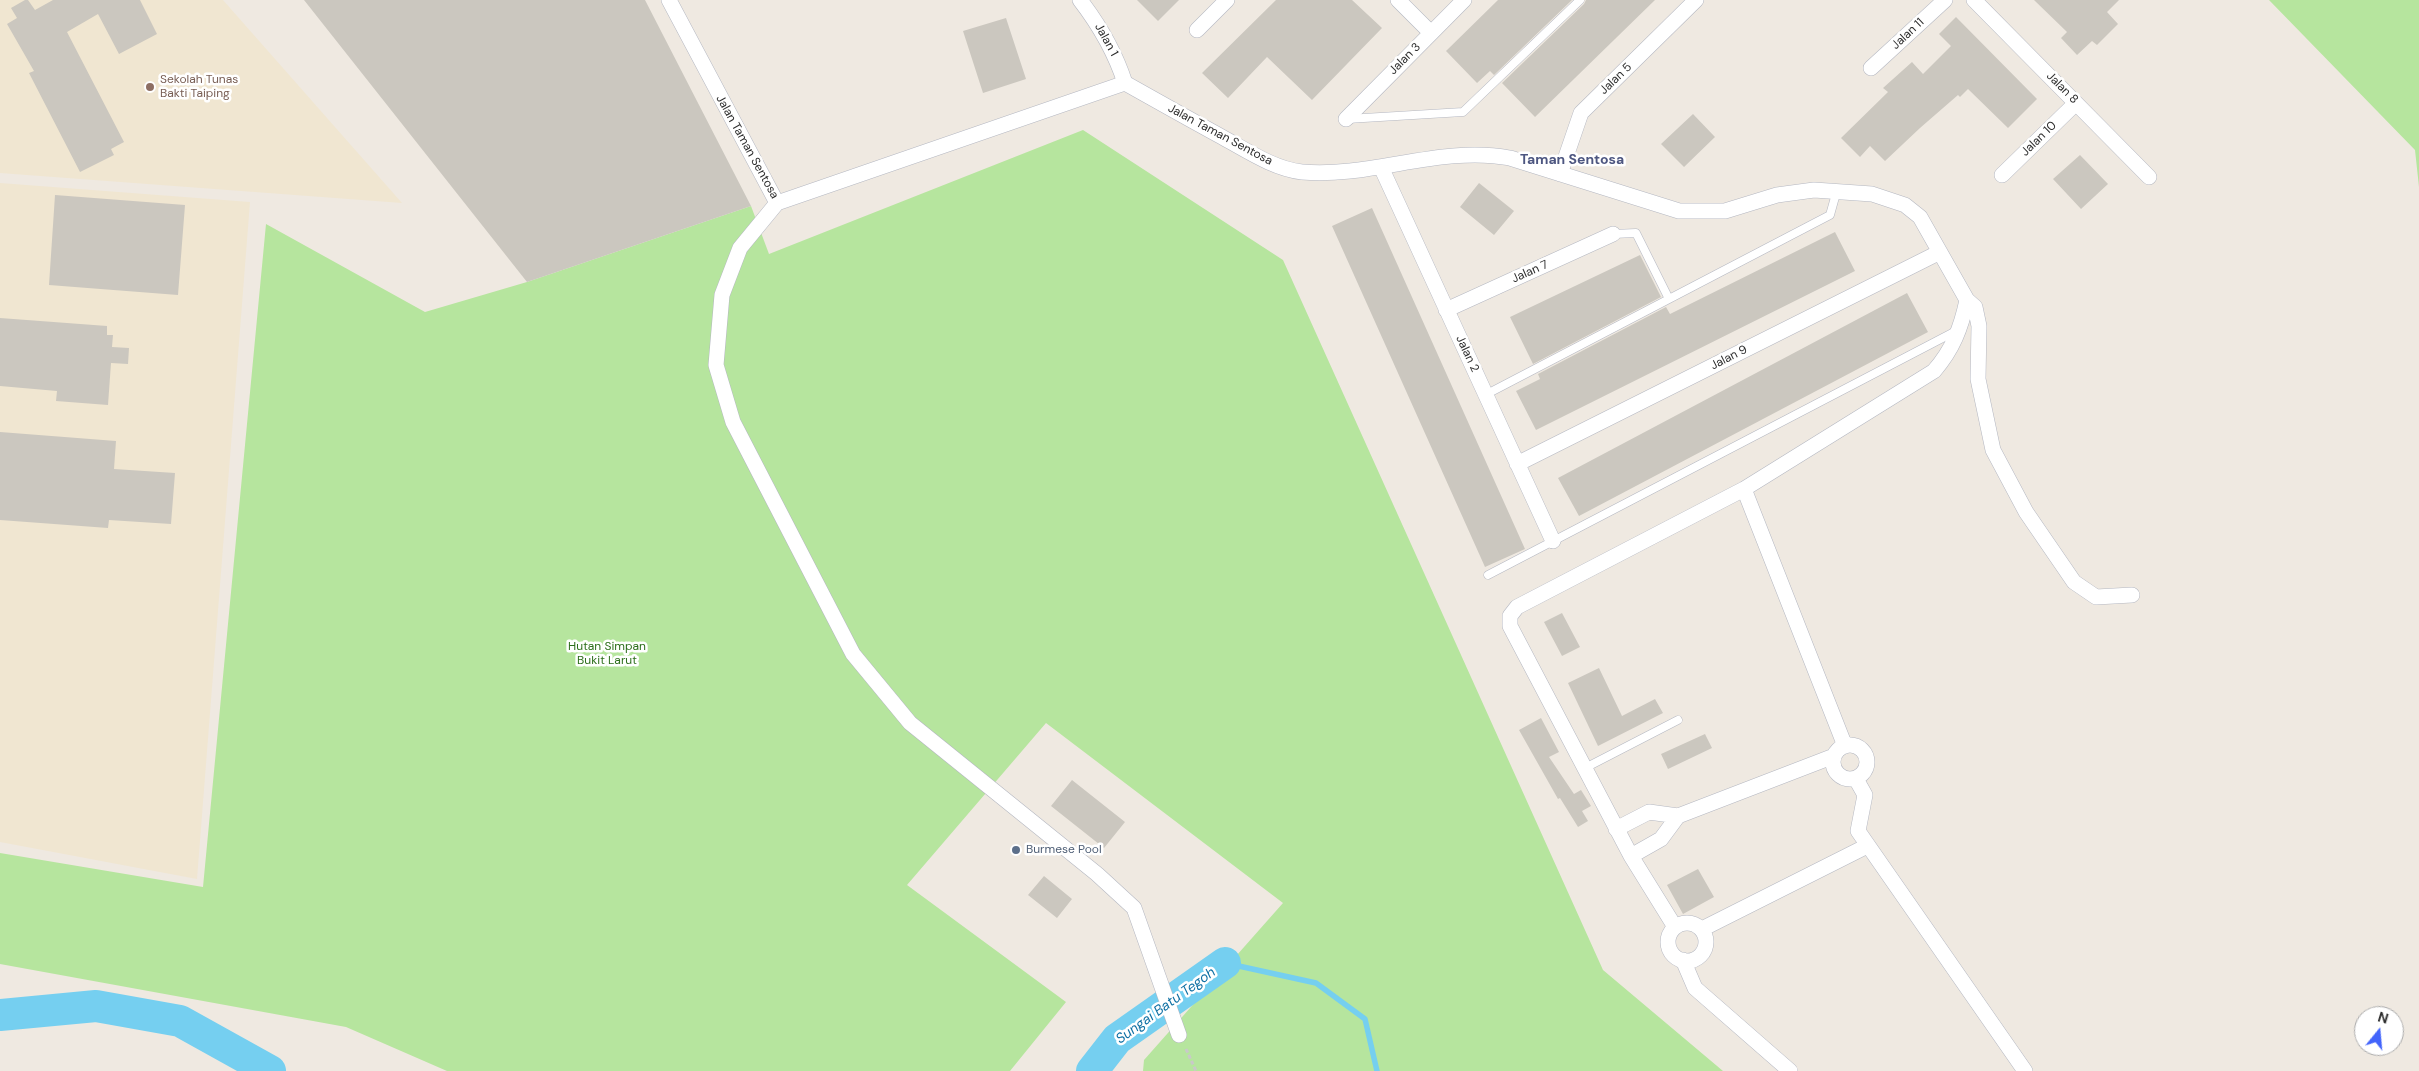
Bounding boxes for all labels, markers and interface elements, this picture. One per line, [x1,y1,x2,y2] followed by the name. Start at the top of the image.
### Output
[1889,15,1927,53] street label: Jalan 11
[1091,21,1121,59] street label: Jalan 1
[1386,40,1424,78] street label: Jalan 3
[1597,60,1635,98] street label: Jalan 5
[2043,69,2081,107] street label: Jalan 8
[160,73,238,101] place label: Sekolah Tunas Bakti Taiping
[144,81,156,93] marker: Sekolah Tunas Bakti Taiping
[712,93,782,201] street label: Jalan Taman Sentosa
[1165,101,1275,169] street label: Jalan Taman Sentosa
[2018,119,2060,159] street label: Jalan 10
[1520,152,1624,168] district label: Taman Sentosa
[1510,258,1550,286] street label: Jalan 7
[1452,333,1482,375] street label: Jalan 2
[1708,343,1750,373] street label: Jalan 9
[568,640,646,668] park label: Hutan Simpan Bukit Larut
[1026,843,1102,857] place label: Burmese Pool
[1010,844,1022,856] marker: Burmese Pool
[1113,964,1219,1048] water label: Sungai Batu Tegoh
[2354,1006,2404,1056] north arrow
[2376,1008,2391,1028] text: N

